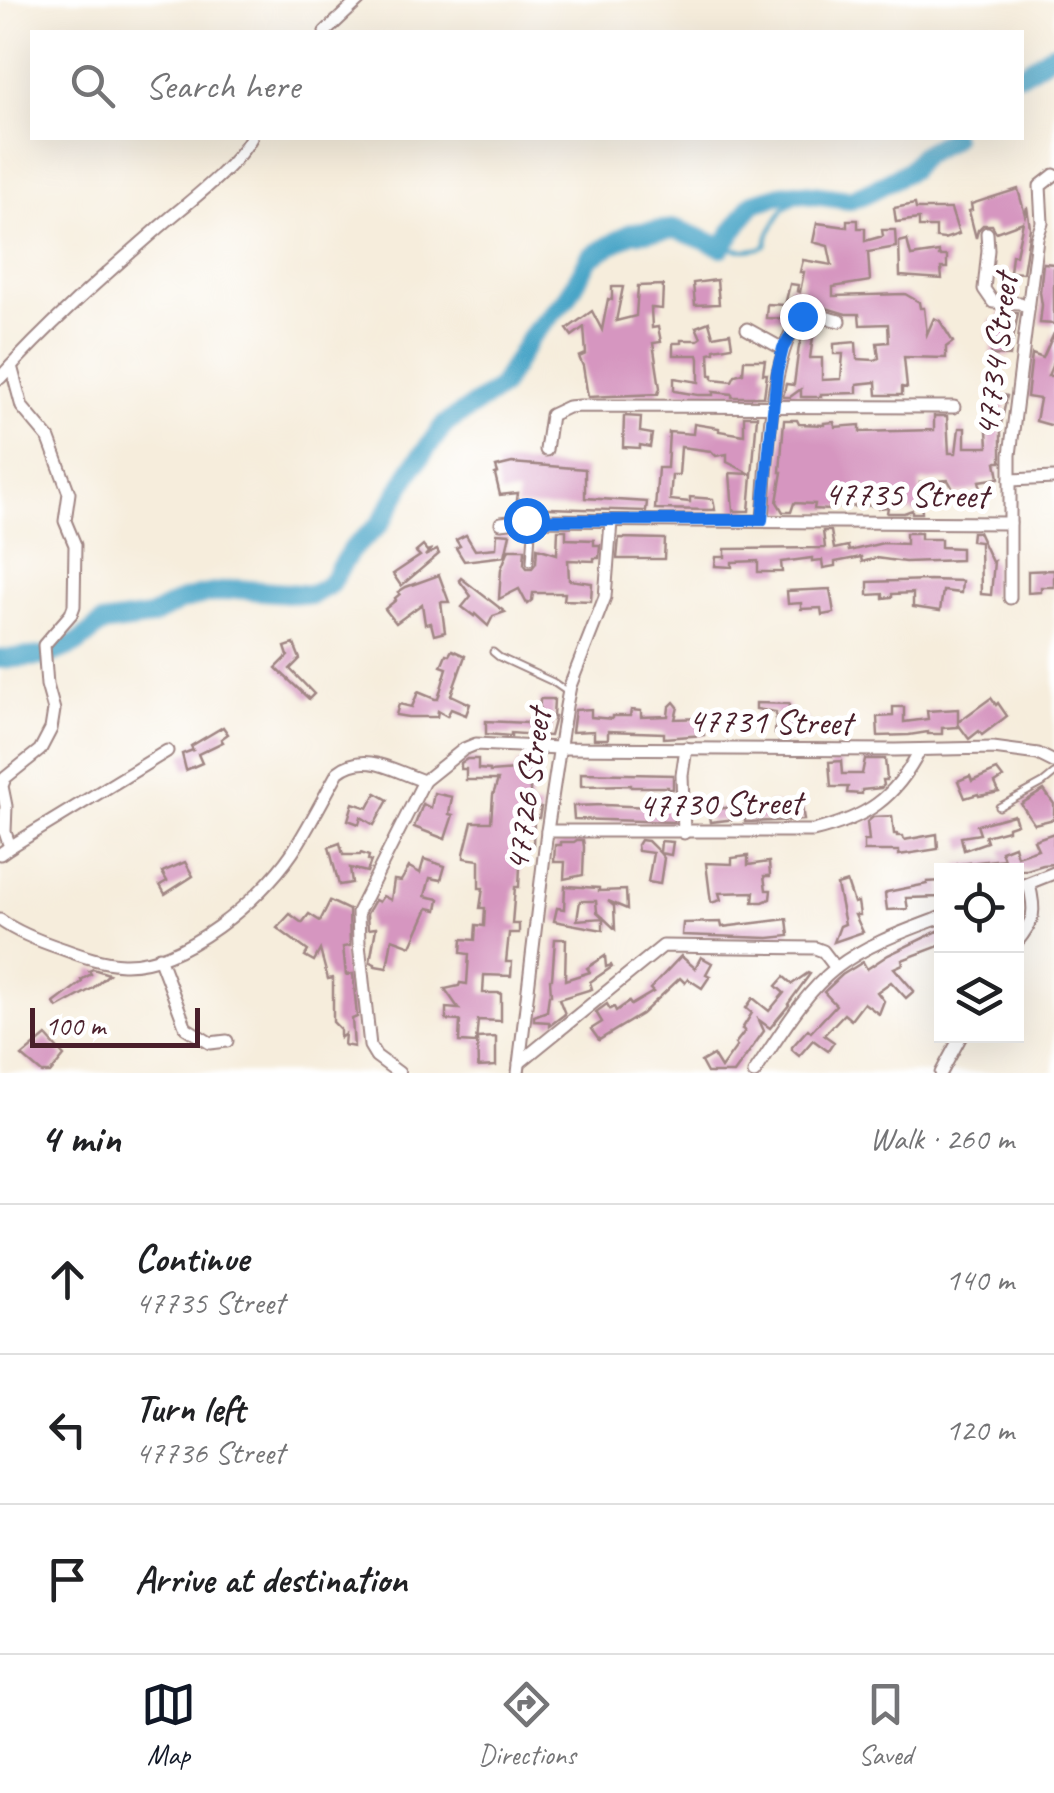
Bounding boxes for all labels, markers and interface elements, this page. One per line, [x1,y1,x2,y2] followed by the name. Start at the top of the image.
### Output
[30,30,1024,140] search box
[65,58,120,113] icon: search
[145,62,300,109] text: Search here
[963,267,1028,439] street label: 47734 Street
[780,294,826,340] route end
[824,471,993,518] street label: 47735 Street
[504,498,550,544] route start
[688,698,857,745] street label: 47731 Street
[494,702,562,874] street label: 47726 Street
[638,780,807,827] street label: 47730 Street
[934,863,1024,1043] map controls
[934,863,1024,953] button: locate
[934,953,1024,1043] button: layers
[30,1003,200,1048] scale bar
[45,1008,105,1043] text: 100 m
[40,1112,120,1165] text: 4 min
[870,1118,1014,1159] text: Walk · 260 m
[135,1235,249,1282] text: Continue
[40,1252,95,1307] icon: ahead
[945,1259,1014,1300] text: 140 m
[135,1282,284,1323] text: 47735 Street
[135,1385,245,1432] text: Turn left
[40,1402,95,1457] icon: left
[945,1409,1014,1450] text: 120 m
[135,1432,284,1473] text: 47736 Street
[40,1552,95,1607] icon: arrive
[135,1556,407,1603] text: Arrive at destination
[141,1677,196,1772] tab: Map
[478,1677,576,1772] tab: Directions
[858,1677,913,1772] tab: Saved

